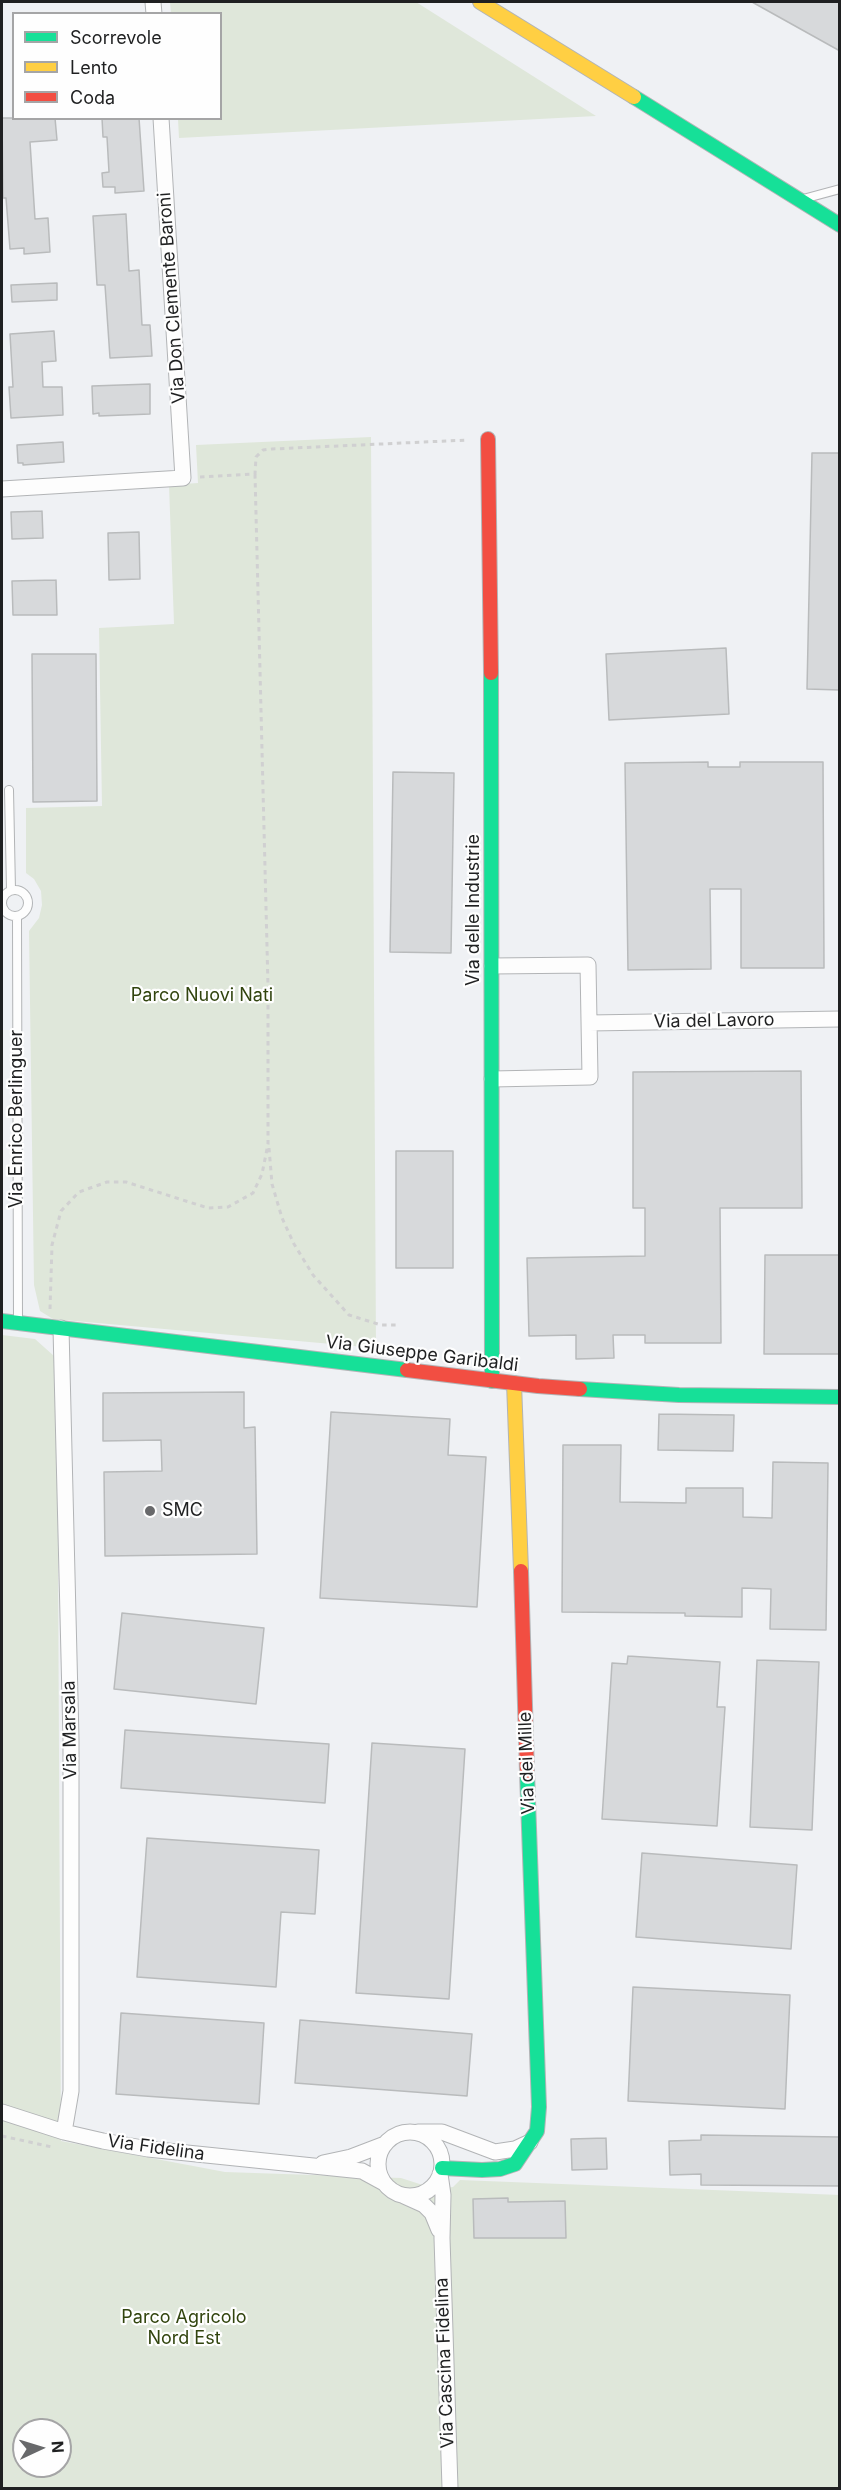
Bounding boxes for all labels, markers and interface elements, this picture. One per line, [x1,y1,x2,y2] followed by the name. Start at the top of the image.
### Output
[12,12,222,120] legend
[70,27,162,48] text: Scorrevole
[70,57,118,78] text: Lento
[70,87,115,108] text: Coda
[154,192,190,404] street label: Via Don Clemente Baroni
[463,834,485,986] street label: Via delle Industrie
[131,985,273,1007] park label: Parco Nuovi Nati
[653,1009,775,1033] street label: Via del Lavoro
[6,1030,28,1208] street label: Via Enrico Berlinguer
[324,1331,520,1377] street label: Via Giuseppe Garibaldi
[162,1500,203,1522] place label: SMC
[143,1504,157,1518] marker: SMC
[58,1680,82,1780] street label: Via Marsala
[514,1711,540,1815] street label: Via dei Mille
[106,2130,206,2166] street label: Via Fidelina
[431,2277,459,2449] street label: Via Cascina Fidelina
[121,2307,247,2350] park label: Parco Agricolo Nord Est
[12,2418,72,2478] north arrow
[48,2440,68,2454] text: N

